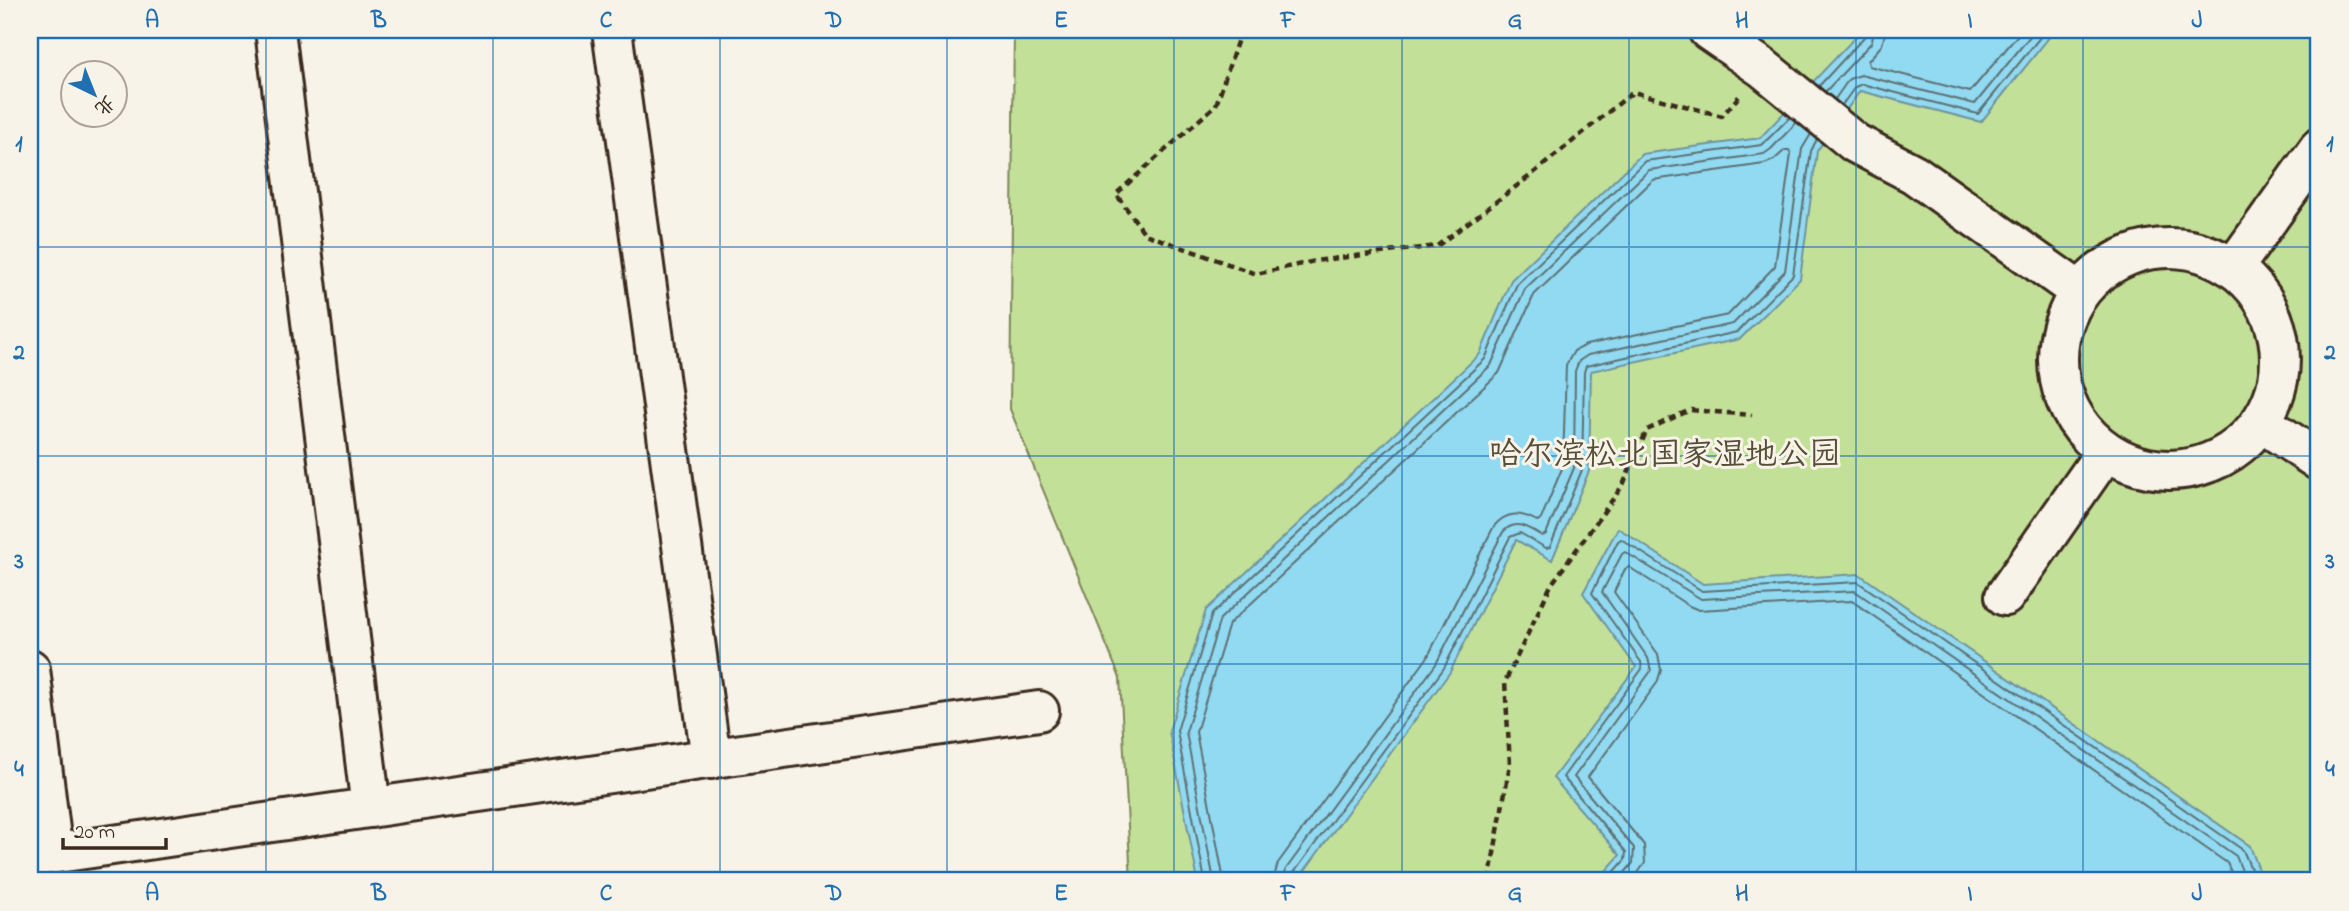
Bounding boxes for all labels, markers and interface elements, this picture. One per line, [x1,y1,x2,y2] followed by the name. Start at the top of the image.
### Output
[145,5,159,38] text: A
[370,5,387,38] text: B
[600,5,613,38] text: C
[825,5,842,38] text: D
[1054,5,1068,38] text: E
[1280,5,1296,38] text: F
[1508,5,1522,38] text: G
[1735,5,1749,38] text: H
[1967,5,1973,38] text: I
[2191,5,2203,38] text: J
[60,60,130,130] north arrow
[88,88,120,121] text: 北
[15,129,23,162] text: 1
[2326,129,2334,162] text: 1
[12,337,25,370] text: 2
[2323,337,2336,370] text: 2
[1489,433,1841,480] park label: 哈尔滨松北国家湿地公园
[13,546,24,579] text: 3
[2324,546,2335,579] text: 3
[14,754,24,787] text: 4
[2325,754,2335,787] text: 4
[63,806,166,850] scale bar
[74,818,115,848] text: 20 m
[145,878,159,911] text: A
[370,878,387,911] text: B
[600,878,613,911] text: C
[825,878,842,911] text: D
[1054,878,1068,911] text: E
[1280,878,1296,911] text: F
[1508,878,1522,911] text: G
[1735,878,1749,911] text: H
[1967,878,1973,911] text: I
[2191,878,2203,911] text: J

